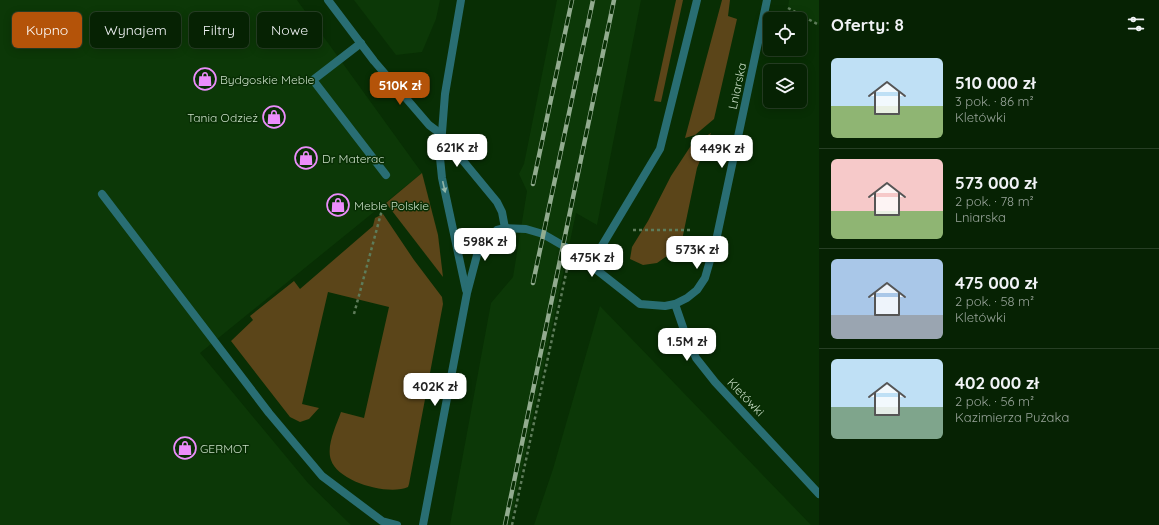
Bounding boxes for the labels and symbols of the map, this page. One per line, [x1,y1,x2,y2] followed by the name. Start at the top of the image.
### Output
[725,61,749,111] street label: Lniarska
[192,66,218,92] shop icon: Bydgoskie Meble
[220,72,315,87] place label: Bydgoskie Meble
[363,72,437,106] pin: 510K zł
[261,104,287,130] shop icon: Tania Odzież
[187,110,258,125] place label: Tania Odzież
[420,134,494,168] pin: 621K zł
[685,135,759,169] pin: 449K zł
[293,145,319,171] shop icon: Dr Materac
[322,151,384,166] place label: Dr Materac
[442,180,448,193] one-way arrow
[325,192,351,218] shop icon: Meble Polskie
[354,198,429,213] place label: Meble Polskie
[448,228,522,262] pin: 598K zł
[660,236,734,270] pin: 573K zł
[555,244,629,278] pin: 475K zł
[650,328,724,362] pin: 1.5M zł
[398,373,472,407] pin: 402K zł
[724,375,768,419] street label: Kletówki
[172,435,198,461] shop icon: GERMOT
[200,441,249,456] place label: GERMOT

